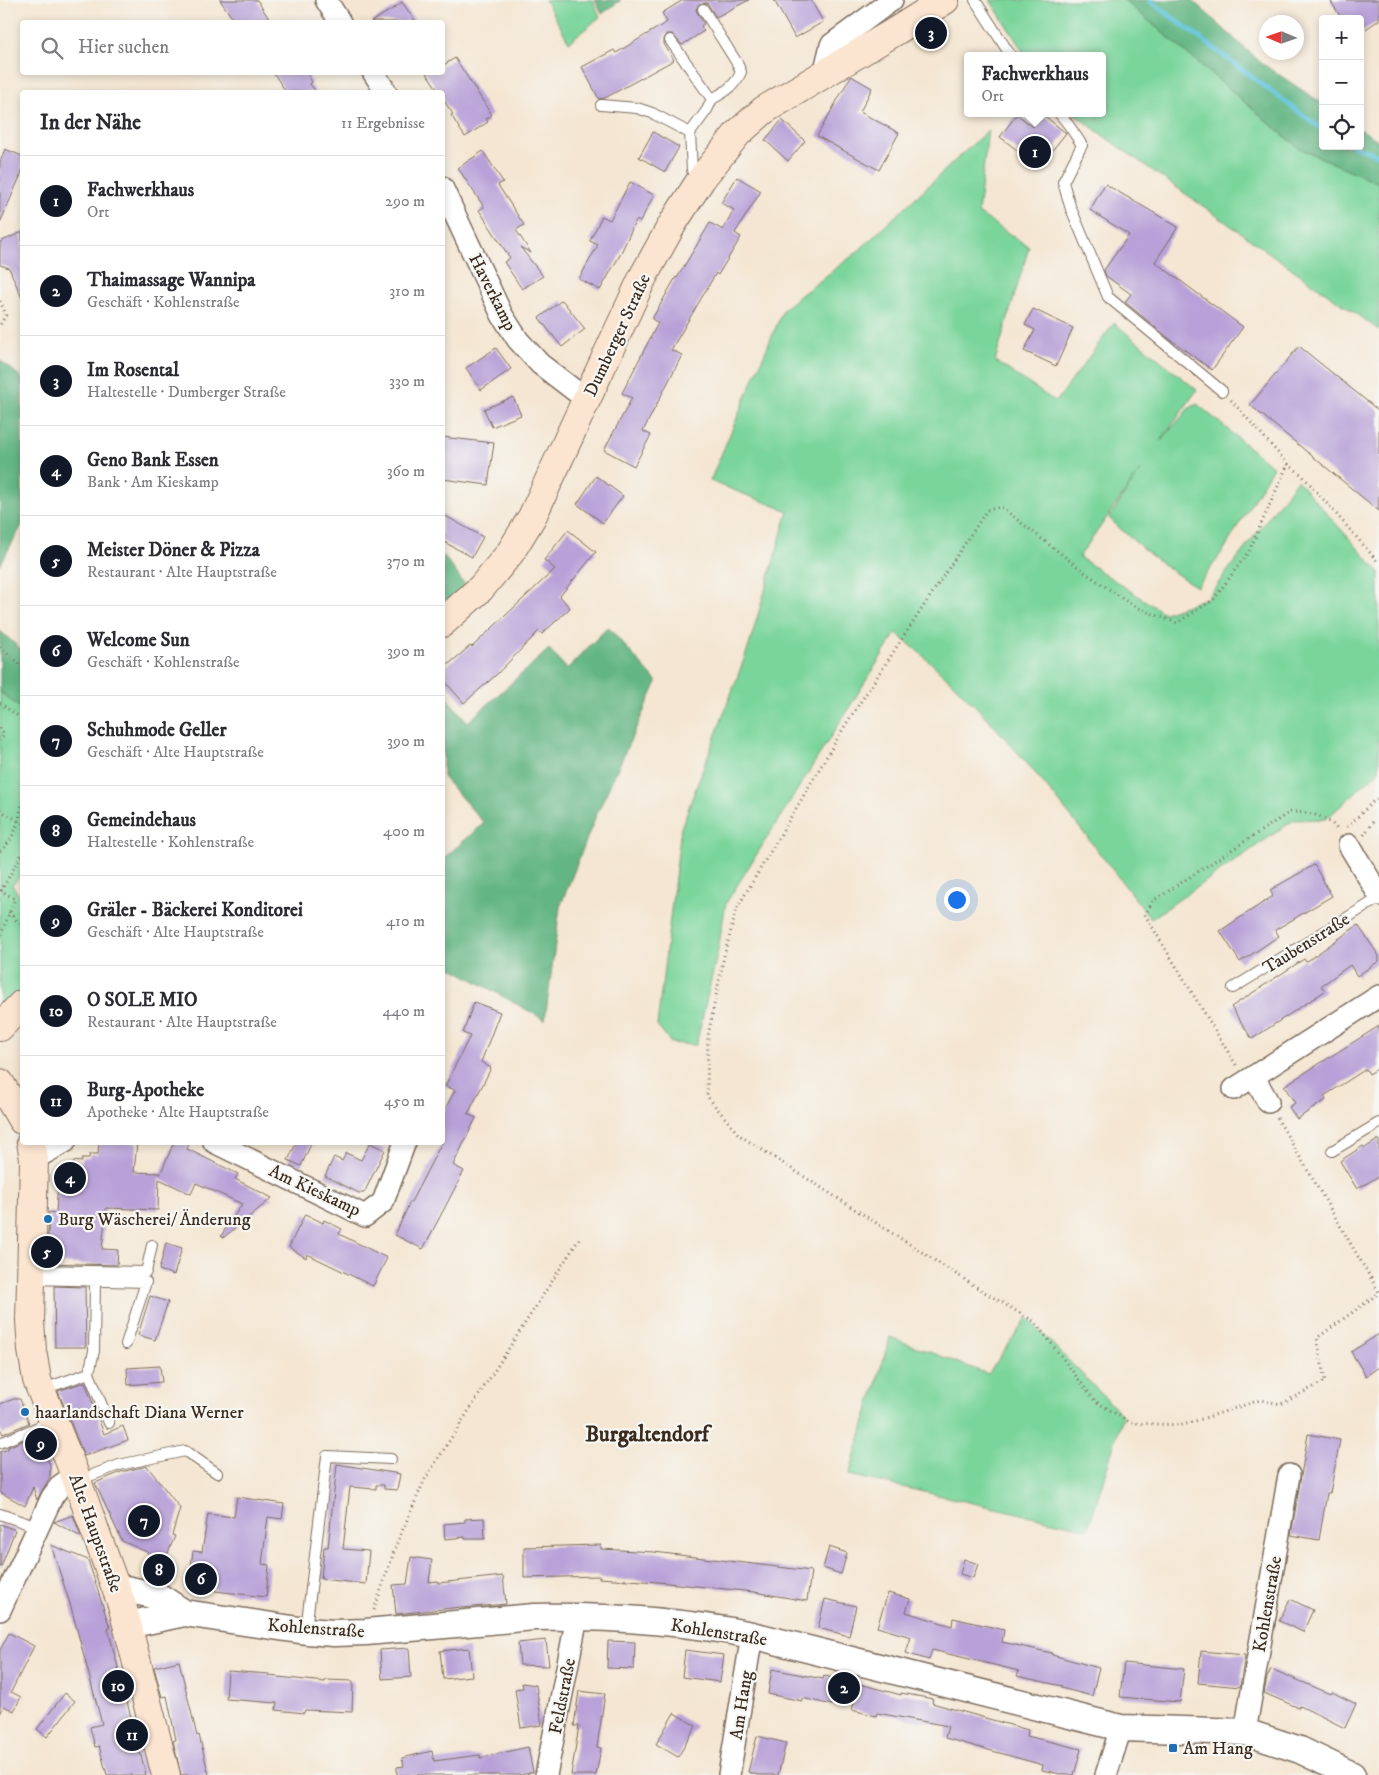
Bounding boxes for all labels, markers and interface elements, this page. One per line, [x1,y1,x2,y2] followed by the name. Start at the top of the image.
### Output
[915,14,947,52] pin: 3
[1259,15,1304,60] north arrow
[1319,15,1364,150] map controls
[1319,15,1364,60] button: +
[20,20,445,75] search box
[38,34,66,62] icon: search
[78,36,169,59] text: Hier suchen
[964,52,1106,117] popup
[1319,60,1364,105] button: −
[981,63,1089,86] text: Fachwerkhaus
[981,86,1004,106] text: Ort
[1319,105,1364,150] button: locate
[40,110,141,136] text: In der Nähe
[341,113,425,133] text: 11 Ergebnisse
[1019,133,1051,171] pin: 1
[87,179,194,202] text: Fachwerkhaus
[53,191,59,211] text: 1
[385,191,425,211] text: 290 m
[87,202,109,222] text: Ort
[463,250,521,335] street label: Haverkamp
[87,269,255,292] text: Thaimassage Wannipa
[580,271,656,400] street label: Dumberger Straße
[52,281,60,301] text: 2
[389,281,425,301] text: 310 m
[87,292,240,312] text: Geschäft · Kohlenstraße
[87,359,179,382] text: Im Rosental
[53,371,59,391] text: 3
[389,371,425,391] text: 330 m
[87,382,286,402] text: Haltestelle · Dumberger Straße
[87,449,219,472] text: Geno Bank Essen
[51,461,61,481] text: 4
[387,461,425,481] text: 360 m
[87,472,219,492] text: Bank · Am Kieskamp
[87,539,260,562] text: Meister Döner & Pizza
[52,551,60,571] text: 5
[387,551,425,571] text: 370 m
[87,562,277,582] text: Restaurant · Alte Hauptstraße
[87,629,190,652] text: Welcome Sun
[52,641,60,661] text: 6
[387,641,425,661] text: 390 m
[87,652,240,672] text: Geschäft · Kohlenstraße
[87,719,226,742] text: Schuhmode Geller
[52,731,60,751] text: 7
[387,731,425,751] text: 390 m
[87,742,264,762] text: Geschäft · Alte Hauptstraße
[87,809,196,832] text: Gemeindehaus
[52,821,60,841] text: 8
[383,821,425,841] text: 400 m
[87,832,254,852] text: Haltestelle · Kohlenstraße
[944,887,970,913] your location
[87,899,303,922] text: Gräler - Bäckerei Konditorei
[1259,909,1354,979] street label: Taubenstraße
[52,911,60,931] text: 9
[386,911,425,931] text: 410 m
[87,922,264,942] text: Geschäft · Alte Hauptstraße
[87,989,197,1012] text: O SOLE MIO
[49,1001,63,1021] text: 10
[383,1001,425,1021] text: 440 m
[87,1012,277,1032] text: Restaurant · Alte Hauptstraße
[87,1079,204,1102] text: Burg-Apotheke
[50,1091,62,1111] text: 11
[384,1091,425,1111] text: 450 m
[87,1102,269,1122] text: Apotheke · Alte Hauptstraße
[54,1159,86,1197] pin: 4
[265,1160,364,1222] street label: Am Kieskamp
[58,1209,251,1231] place label: Burg Wäscherei/ Änderung
[42,1213,54,1225] marker: Burg Wäscherei/ Änderung
[31,1233,63,1271] pin: 5
[35,1402,244,1424] place label: haarlandschaft Diana Werner
[19,1406,31,1418] marker: haarlandschaft Diana Werner
[585,1421,713,1448] district label: Burgaltendorf
[25,1425,57,1463] pin: 9
[63,1471,127,1596] street label: Alte Hauptstraße
[128,1502,160,1540] pin: 7
[143,1551,175,1589] pin: 8
[1249,1554,1287,1654] street label: Kohlenstraße
[185,1560,217,1598] pin: 6
[267,1615,365,1643] street label: Kohlenstraße
[669,1615,769,1651] street label: Kohlenstraße
[545,1656,581,1736] street label: Feldstraße
[102,1667,134,1705] pin: 10
[726,1669,758,1741] street label: Am Hang
[828,1669,860,1707] pin: 2
[116,1716,148,1754] pin: 11
[1183,1738,1253,1760] place label: Am Hang
[1167,1742,1179,1754] marker: Am Hang

